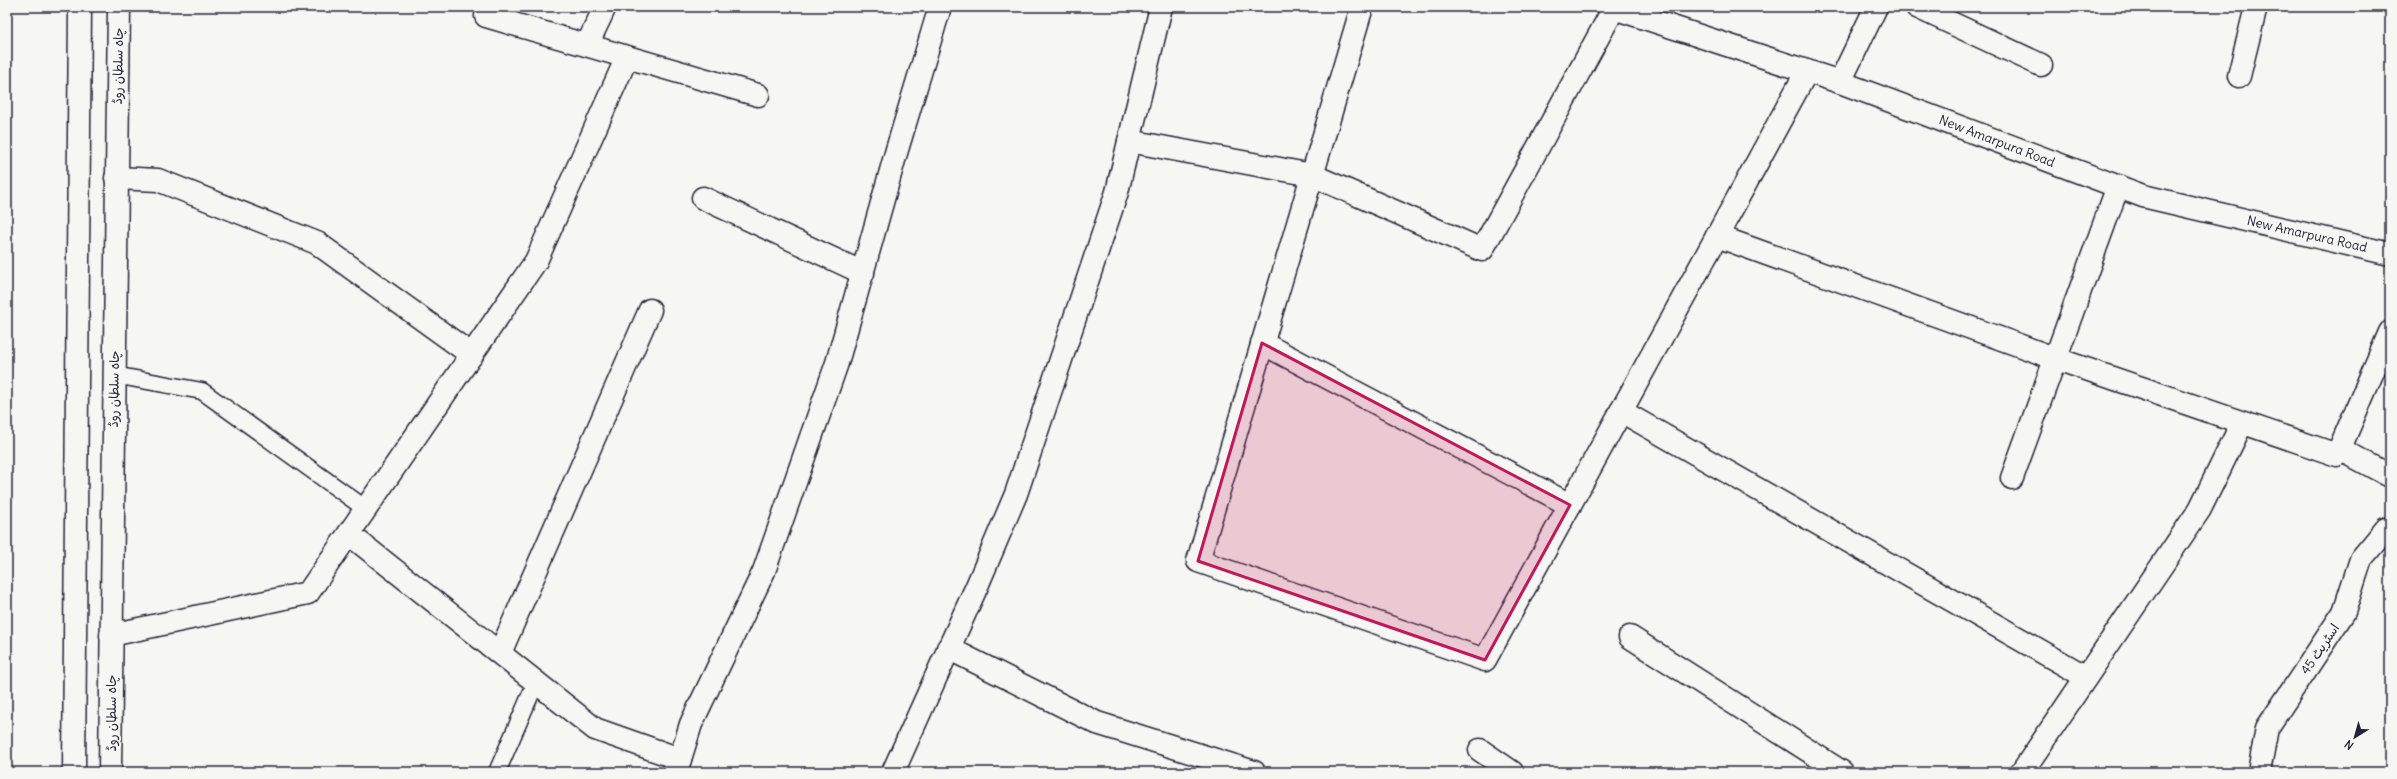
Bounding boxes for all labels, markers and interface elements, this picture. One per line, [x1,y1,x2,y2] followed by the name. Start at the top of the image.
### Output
[109,27,127,105] street label: چاہ سلطان روڈ
[1937,111,2058,171] street label: New Amarpura Road
[2245,212,2369,256] street label: New Amarpura Road
[105,350,123,428] street label: چاہ سلطان روڈ
[2297,620,2343,678] street label: اسٹریٹ 45
[103,674,120,752] street label: چاہ سلطان روڈ
[2335,717,2375,757] north arrow
[2342,737,2356,753] text: N

